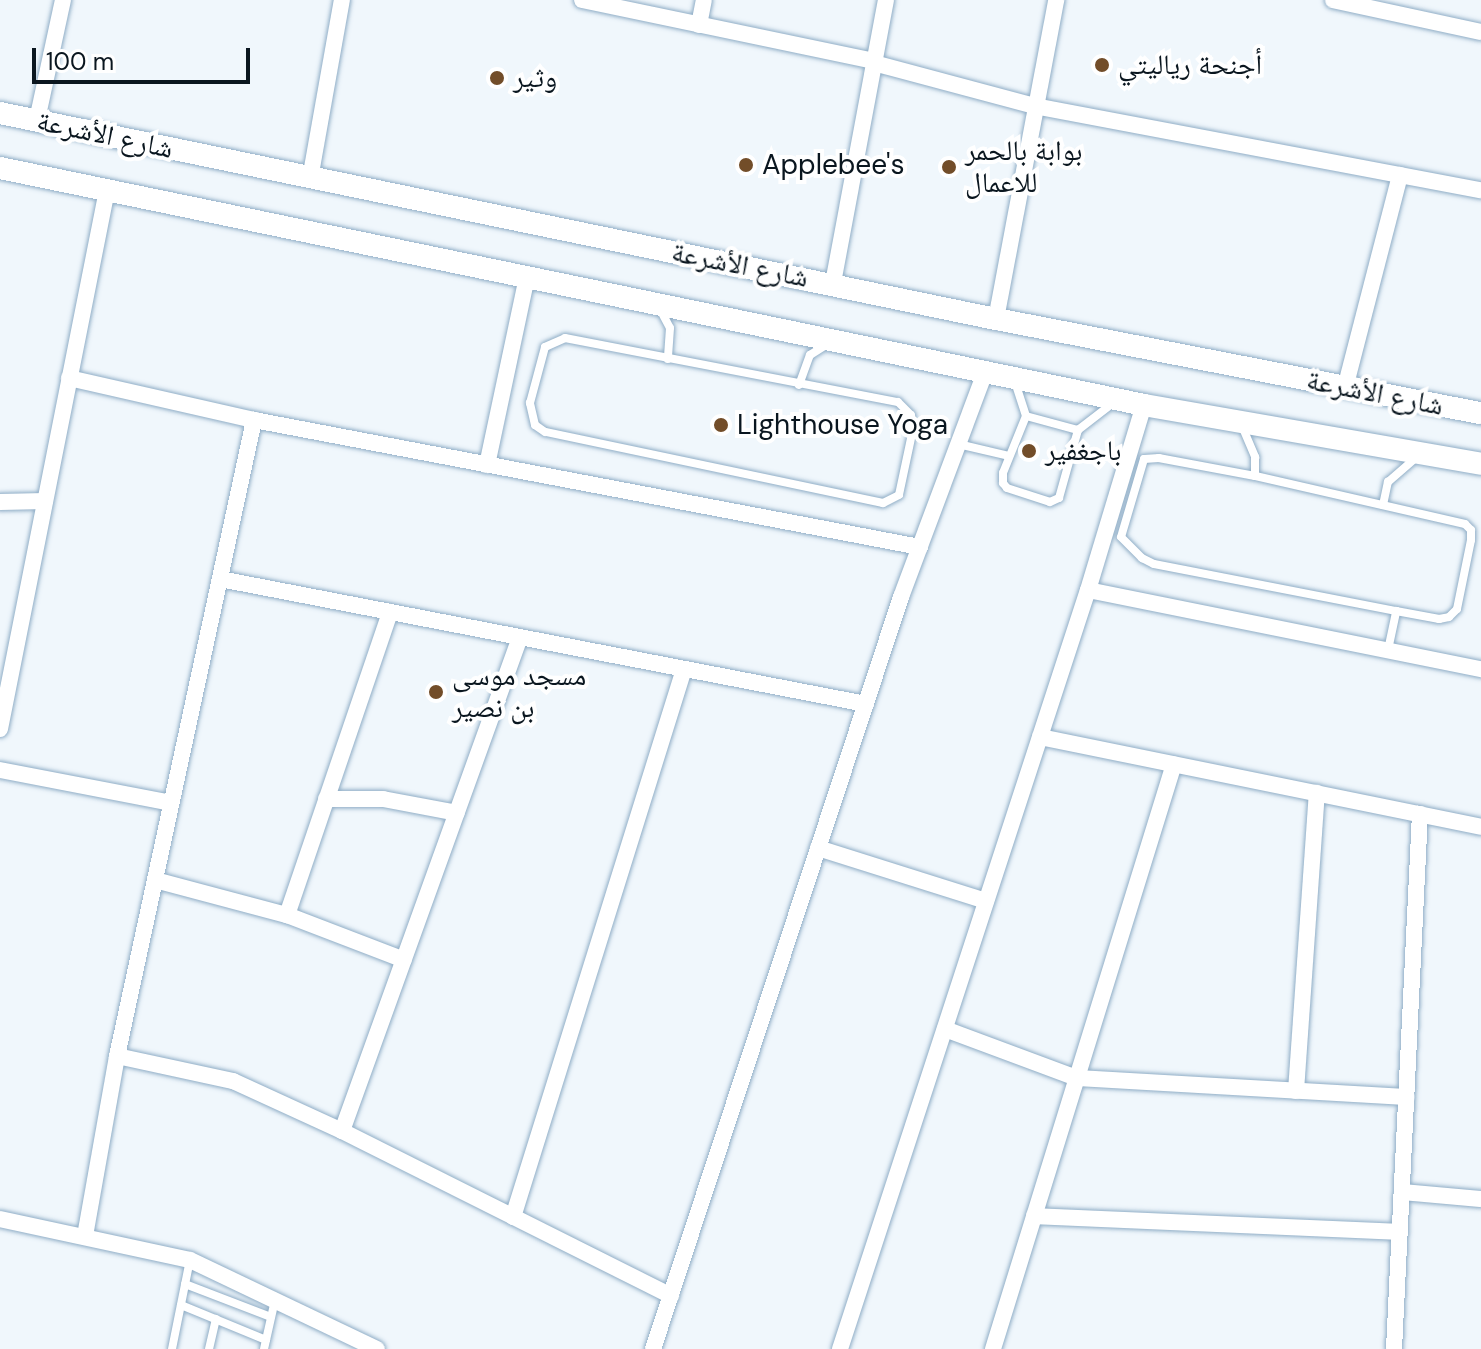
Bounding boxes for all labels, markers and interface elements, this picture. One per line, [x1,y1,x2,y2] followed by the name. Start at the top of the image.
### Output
[36,32,254,82] scale bar
[46,46,114,77] text: 100 m
[1118,48,1262,82] place label: أجنحة رياليتي
[1093,56,1111,74] marker: أجنحة رياليتي
[513,61,557,95] place label: وثير
[488,69,506,87] marker: وثير
[34,104,176,166] street label: شارع الأشرعة
[965,134,1083,200] place label: بوابة بالحمر للاعمال
[762,148,904,182] place label: Applebee's
[737,156,755,174] marker: Applebee's
[940,158,958,176] marker: بوابة بالحمر للاعمال
[669,235,811,295] street label: شارع الأشرعة
[1304,363,1446,423] street label: شارع الأشرعة
[737,408,948,442] place label: Lighthouse Yoga
[712,416,730,434] marker: Lighthouse Yoga
[1045,434,1121,468] place label: باجغفير
[1020,442,1038,460] marker: باجغفير
[452,659,586,725] place label: مسجد موسى بن نصير
[427,683,445,701] marker: مسجد موسى بن نصير

